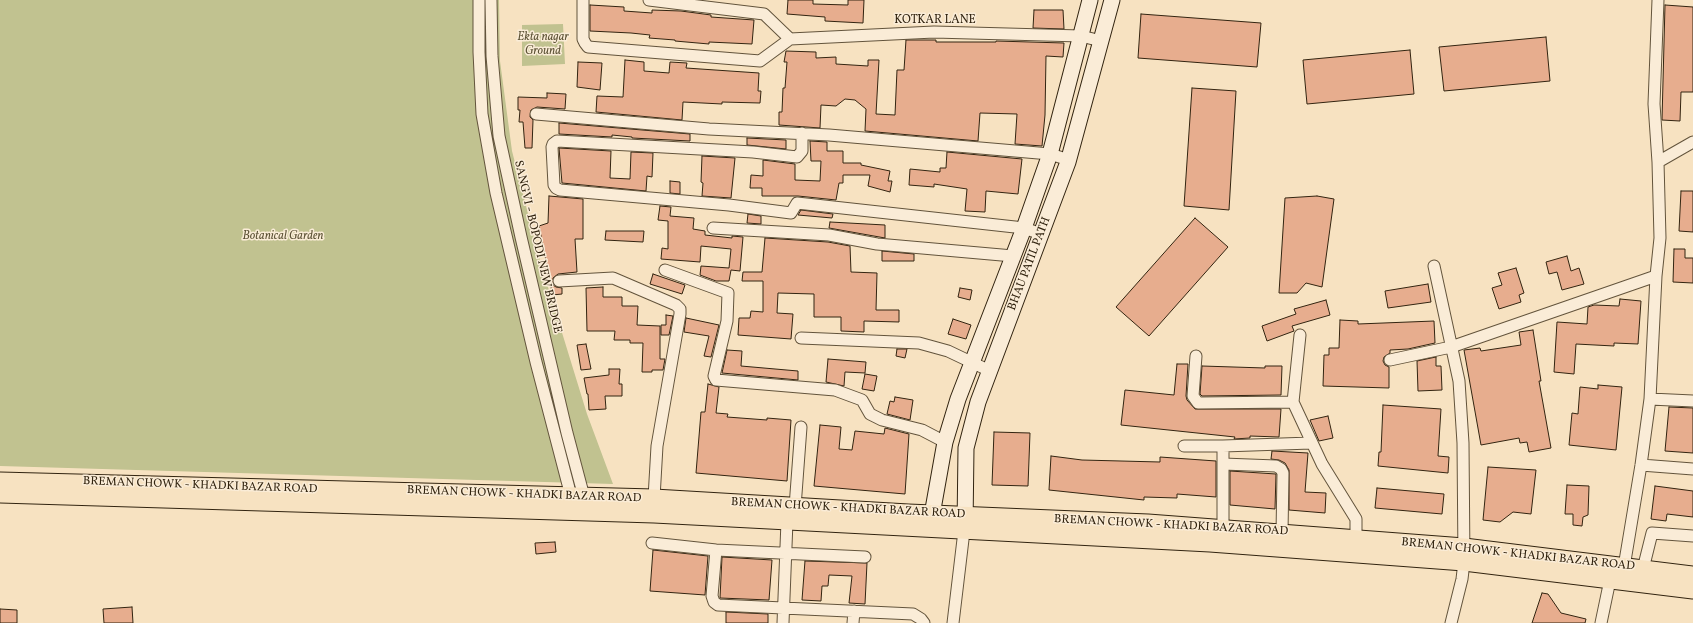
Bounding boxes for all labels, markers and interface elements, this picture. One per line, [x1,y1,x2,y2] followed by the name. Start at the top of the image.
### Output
[894,14,976,28] street label: KOTKAR LANE
[517,31,569,59] park label: Ekta nagar Ground
[510,159,564,335] street label: SANGVI - BOPODI NEW BRIDGE
[1006,215,1054,313] street label: BHAU PATIL PATH
[242,230,324,244] park label: Botanical Garden
[83,475,317,497] street label: BREMAN CHOWK - KHADKI BAZAR ROAD
[407,484,641,506] street label: BREMAN CHOWK - KHADKI BAZAR ROAD
[730,496,966,522] street label: BREMAN CHOWK - KHADKI BAZAR ROAD
[1053,513,1289,539] street label: BREMAN CHOWK - KHADKI BAZAR ROAD
[1401,536,1635,574] street label: BREMAN CHOWK - KHADKI BAZAR ROAD

